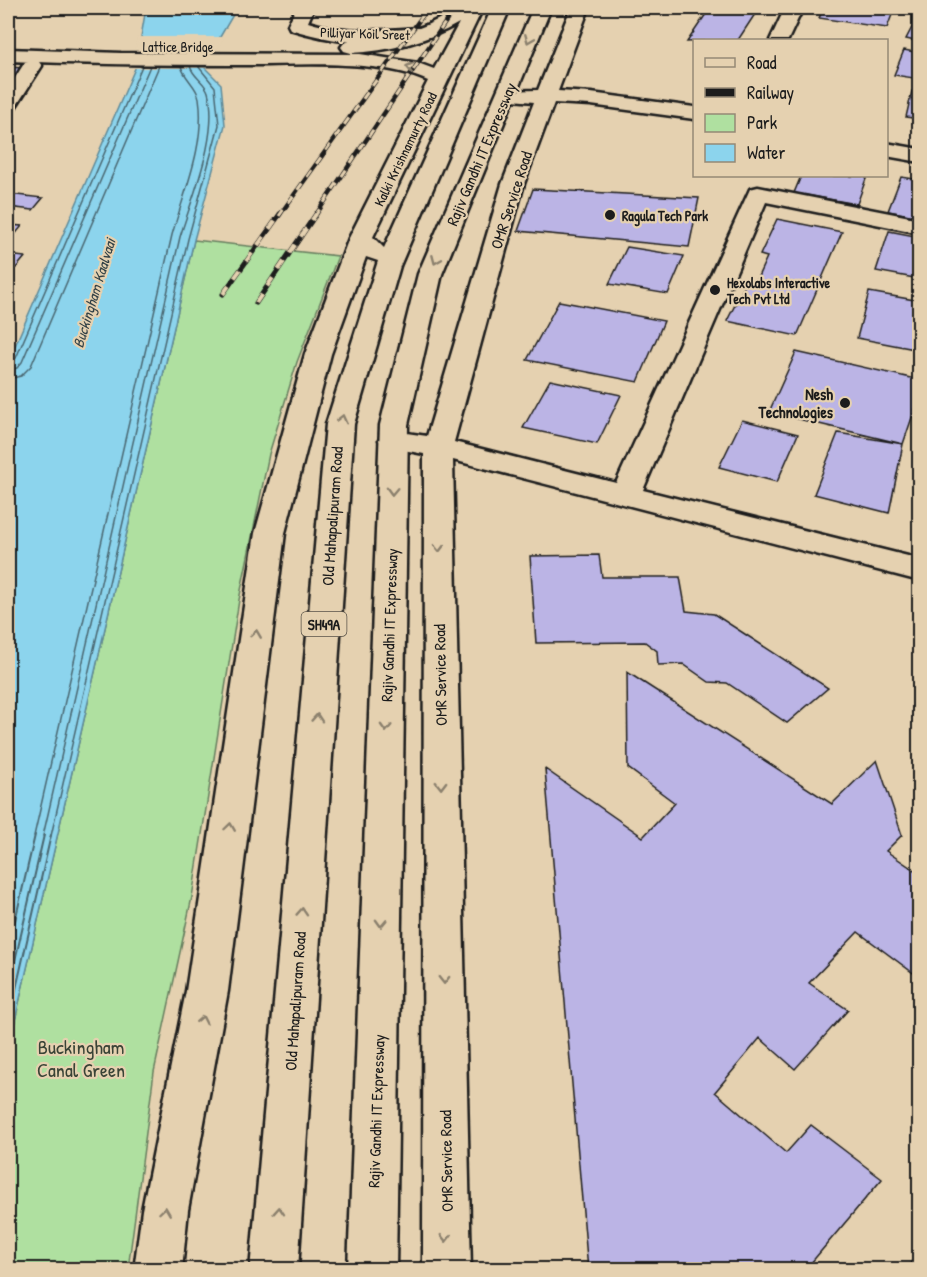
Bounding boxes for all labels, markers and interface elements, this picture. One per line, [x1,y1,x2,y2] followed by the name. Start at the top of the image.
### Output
[320,22,410,45] street label: Pilliyar Koil Sreet
[524,33,536,44] one-way arrow
[143,37,214,57] street label: Lattice Bridge
[693,39,888,177] legend
[747,50,777,75] text: Road
[405,62,415,75] one-way arrow
[441,79,521,229] street label: Rajiv Gandhi IT Expressway
[747,80,794,105] text: Railway
[369,88,442,210] street label: Kalki Krishnamurty Road
[747,110,778,135] text: Park
[747,140,785,165] text: Water
[485,148,537,252] street label: OMR Service Road
[622,206,708,227] place label: Ragula Tech Park
[603,208,617,222] marker: Ragula Tech Park
[67,234,121,350] water label: Buckingham Kaalvaai
[431,253,443,264] one-way arrow
[726,273,830,308] place label: Hexolabs Interactive Tech Pvt Ltd
[708,283,722,297] marker: Hexolabs Interactive Tech Pvt Ltd
[758,383,834,424] place label: Nesh Technologies
[838,396,852,410] marker: Nesh Technologies
[334,414,347,424] one-way arrow
[316,446,348,586] street label: Old Mahapalipuram Road
[386,487,398,496] one-way arrow
[433,543,445,552] one-way arrow
[375,548,403,702] street label: Rajiv Gandhi IT Expressway
[302,612,346,636] road number: SH49A
[428,624,452,726] street label: OMR Service Road
[249,629,262,638] one-way arrow
[310,713,323,722] one-way arrow
[380,724,392,733] one-way arrow
[435,780,448,789] one-way arrow
[223,822,236,832] one-way arrow
[295,908,308,917] one-way arrow
[374,918,387,927] one-way arrow
[279,931,311,1071] street label: Old Mahapalipuram Road
[437,975,450,984] one-way arrow
[195,1015,208,1025] one-way arrow
[37,1033,125,1083] park label: Buckingham Canal Green
[362,1034,390,1188] street label: Rajiv Gandhi IT Expressway
[434,1110,458,1212] street label: OMR Service Road
[158,1207,171,1217] one-way arrow
[272,1207,285,1216] one-way arrow
[440,1233,452,1242] one-way arrow

